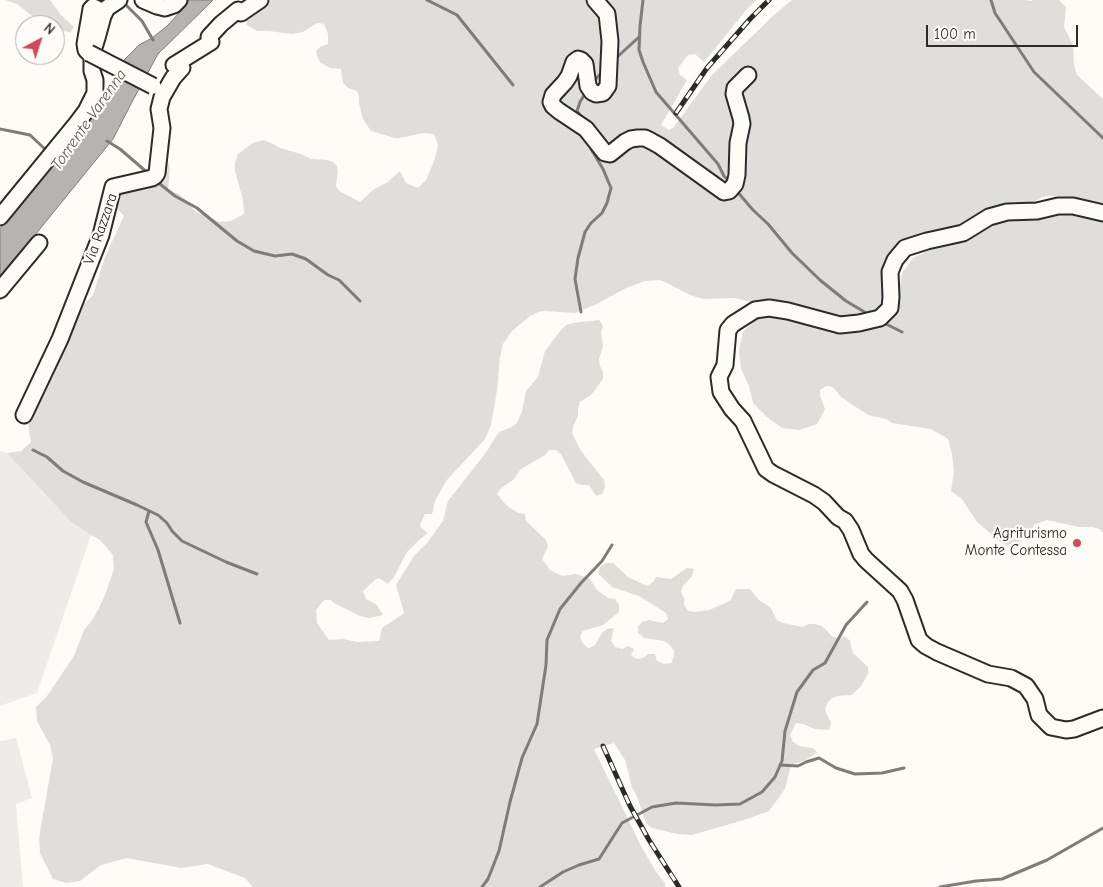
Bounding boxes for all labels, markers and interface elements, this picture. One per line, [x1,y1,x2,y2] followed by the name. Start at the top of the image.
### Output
[15,15,65,65] north arrow
[928,15,1080,47] scale bar
[40,19,58,38] text: N
[934,25,976,43] text: 100 m
[47,66,131,174] water label: Torrente Varenna
[80,191,122,267] street label: Via Razzara
[965,525,1067,560] place label: Agriturismo Monte Contessa
[1071,537,1083,549] marker: Agriturismo Monte Contessa

